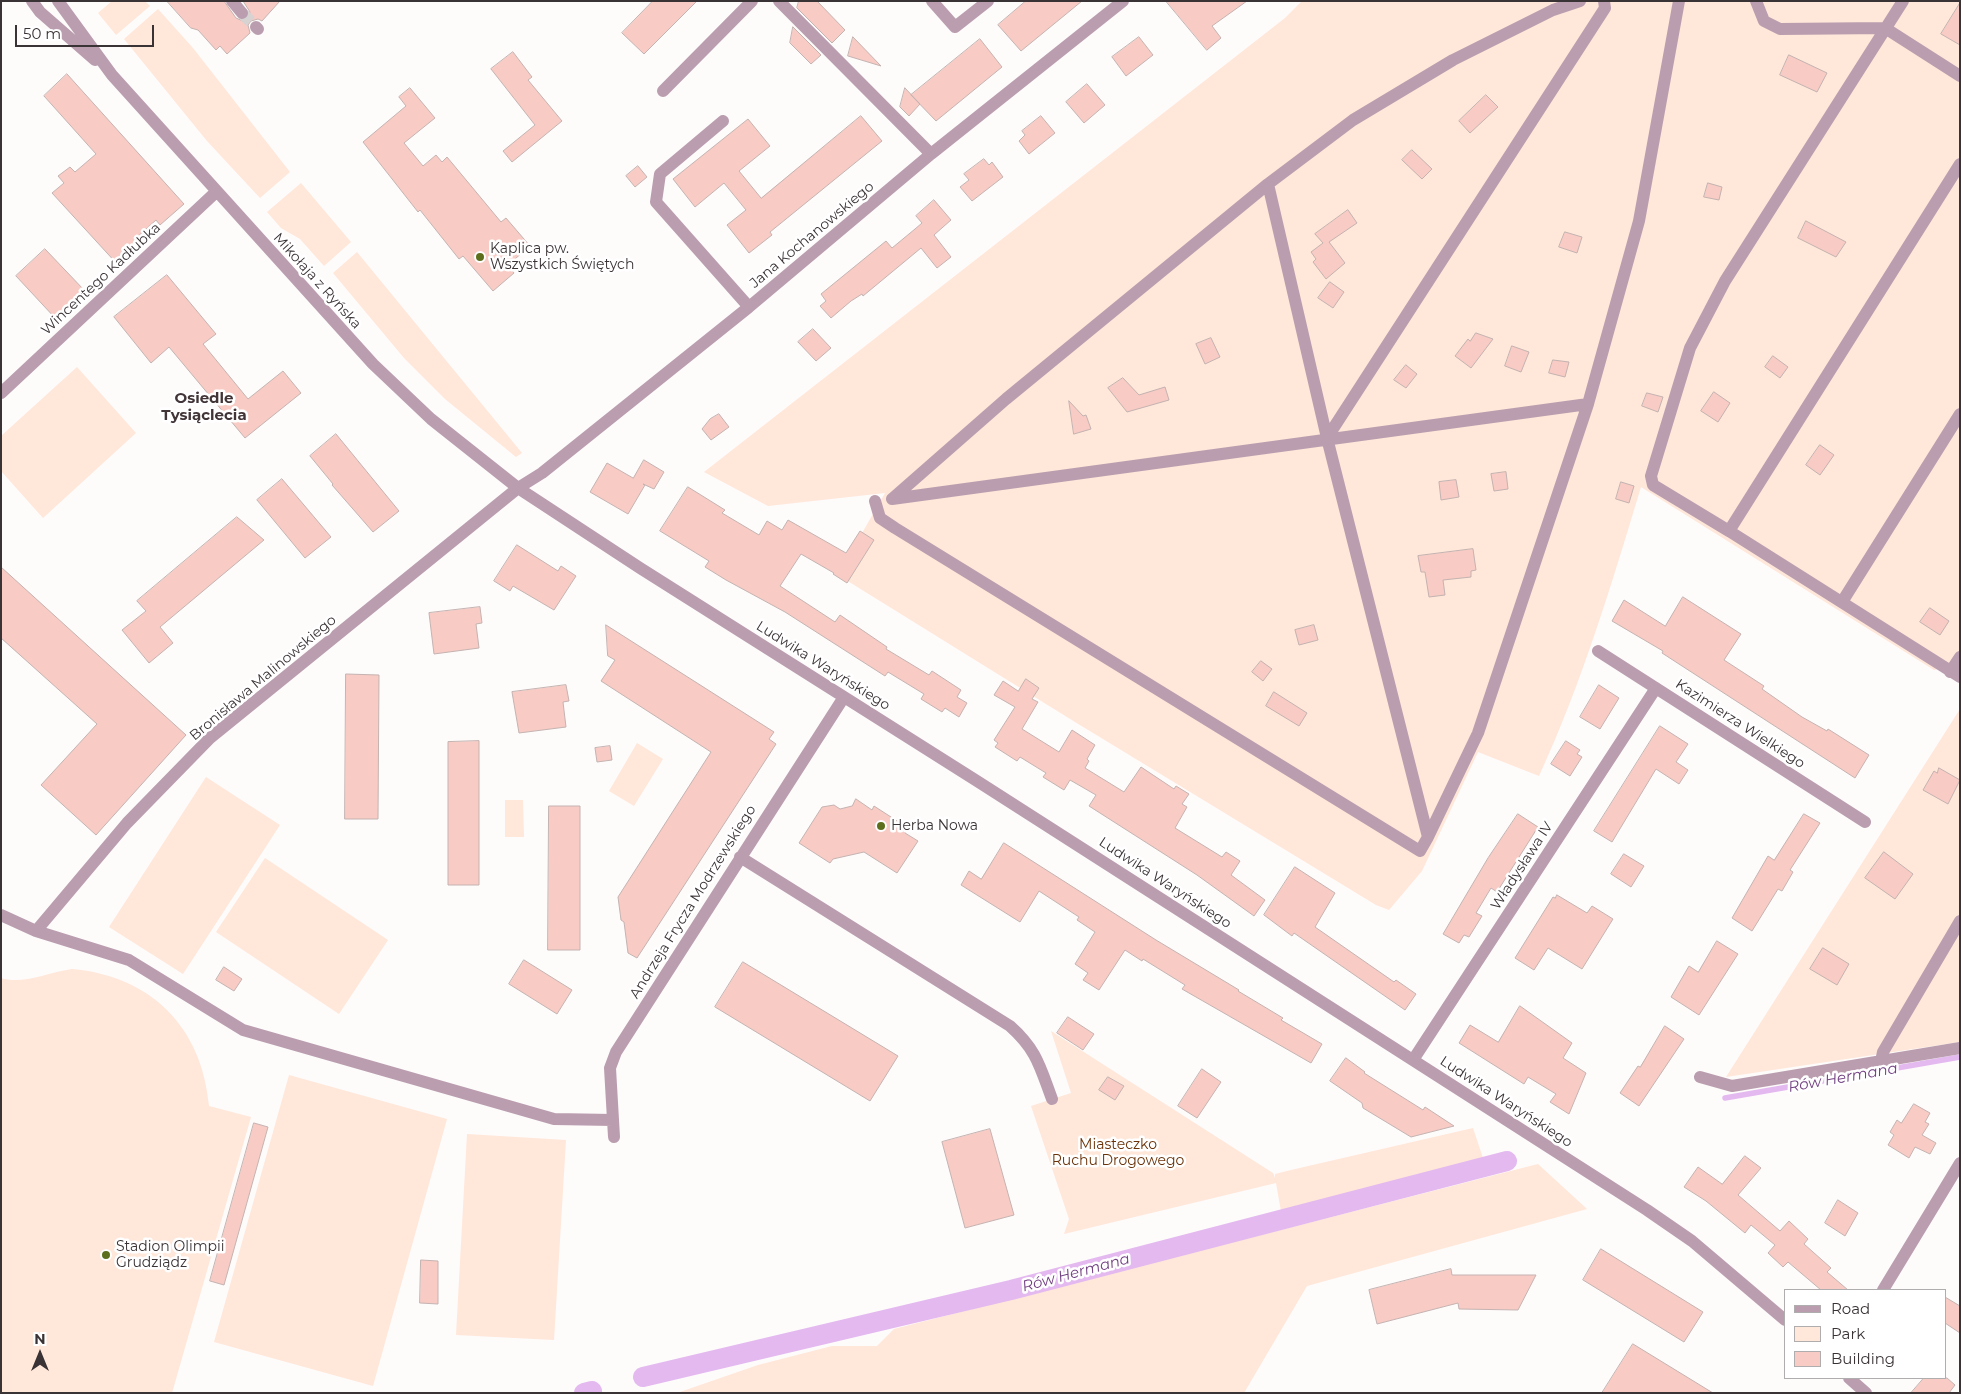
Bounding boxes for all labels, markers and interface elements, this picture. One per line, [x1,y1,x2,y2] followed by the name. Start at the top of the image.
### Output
[18,15,156,47] scale bar
[23,24,61,43] text: 50 m
[747,178,877,292] street label: Jana Kochanowskiego
[38,219,164,339] street label: Wincentego Kadłubka
[270,230,364,332] street label: Mikołaja z Ryńska
[490,241,634,274] place label: Kaplica pw. Wszystkich Świętych
[474,251,486,263] marker: Kaplica pw. Wszystkich Świętych
[161,390,247,425] district label: Osiedle Tysiąclecia
[186,612,340,744] street label: Bronisława Malinowskiego
[753,618,893,714] street label: Ludwika Waryńskiego
[1672,676,1808,772] street label: Kazimierza Wielkiego
[626,802,760,1002] street label: Andrzeja Frycza Modrzewskiego
[891,818,978,834] place label: Herba Nowa
[1487,819,1557,913] street label: Władysława IV
[875,820,887,832] marker: Herba Nowa
[1096,834,1234,932] street label: Ludwika Waryńskiego
[1437,1053,1575,1151] street label: Ludwika Waryńskiego
[1787,1060,1899,1096] water label: Rów Hermana
[1052,1137,1184,1170] park label: Miasteczko Ruchu Drogowego
[116,1239,225,1272] place label: Stadion Olimpii Grudziądz
[100,1249,112,1261] marker: Stadion Olimpii Grudziądz
[1020,1250,1132,1296] water label: Rów Hermana
[1784,1289,1946,1379] legend
[1831,1299,1870,1318] text: Road
[1831,1324,1865,1343] text: Park
[15,1329,65,1379] north arrow
[34,1330,46,1348] text: N
[1831,1349,1895,1368] text: Building

